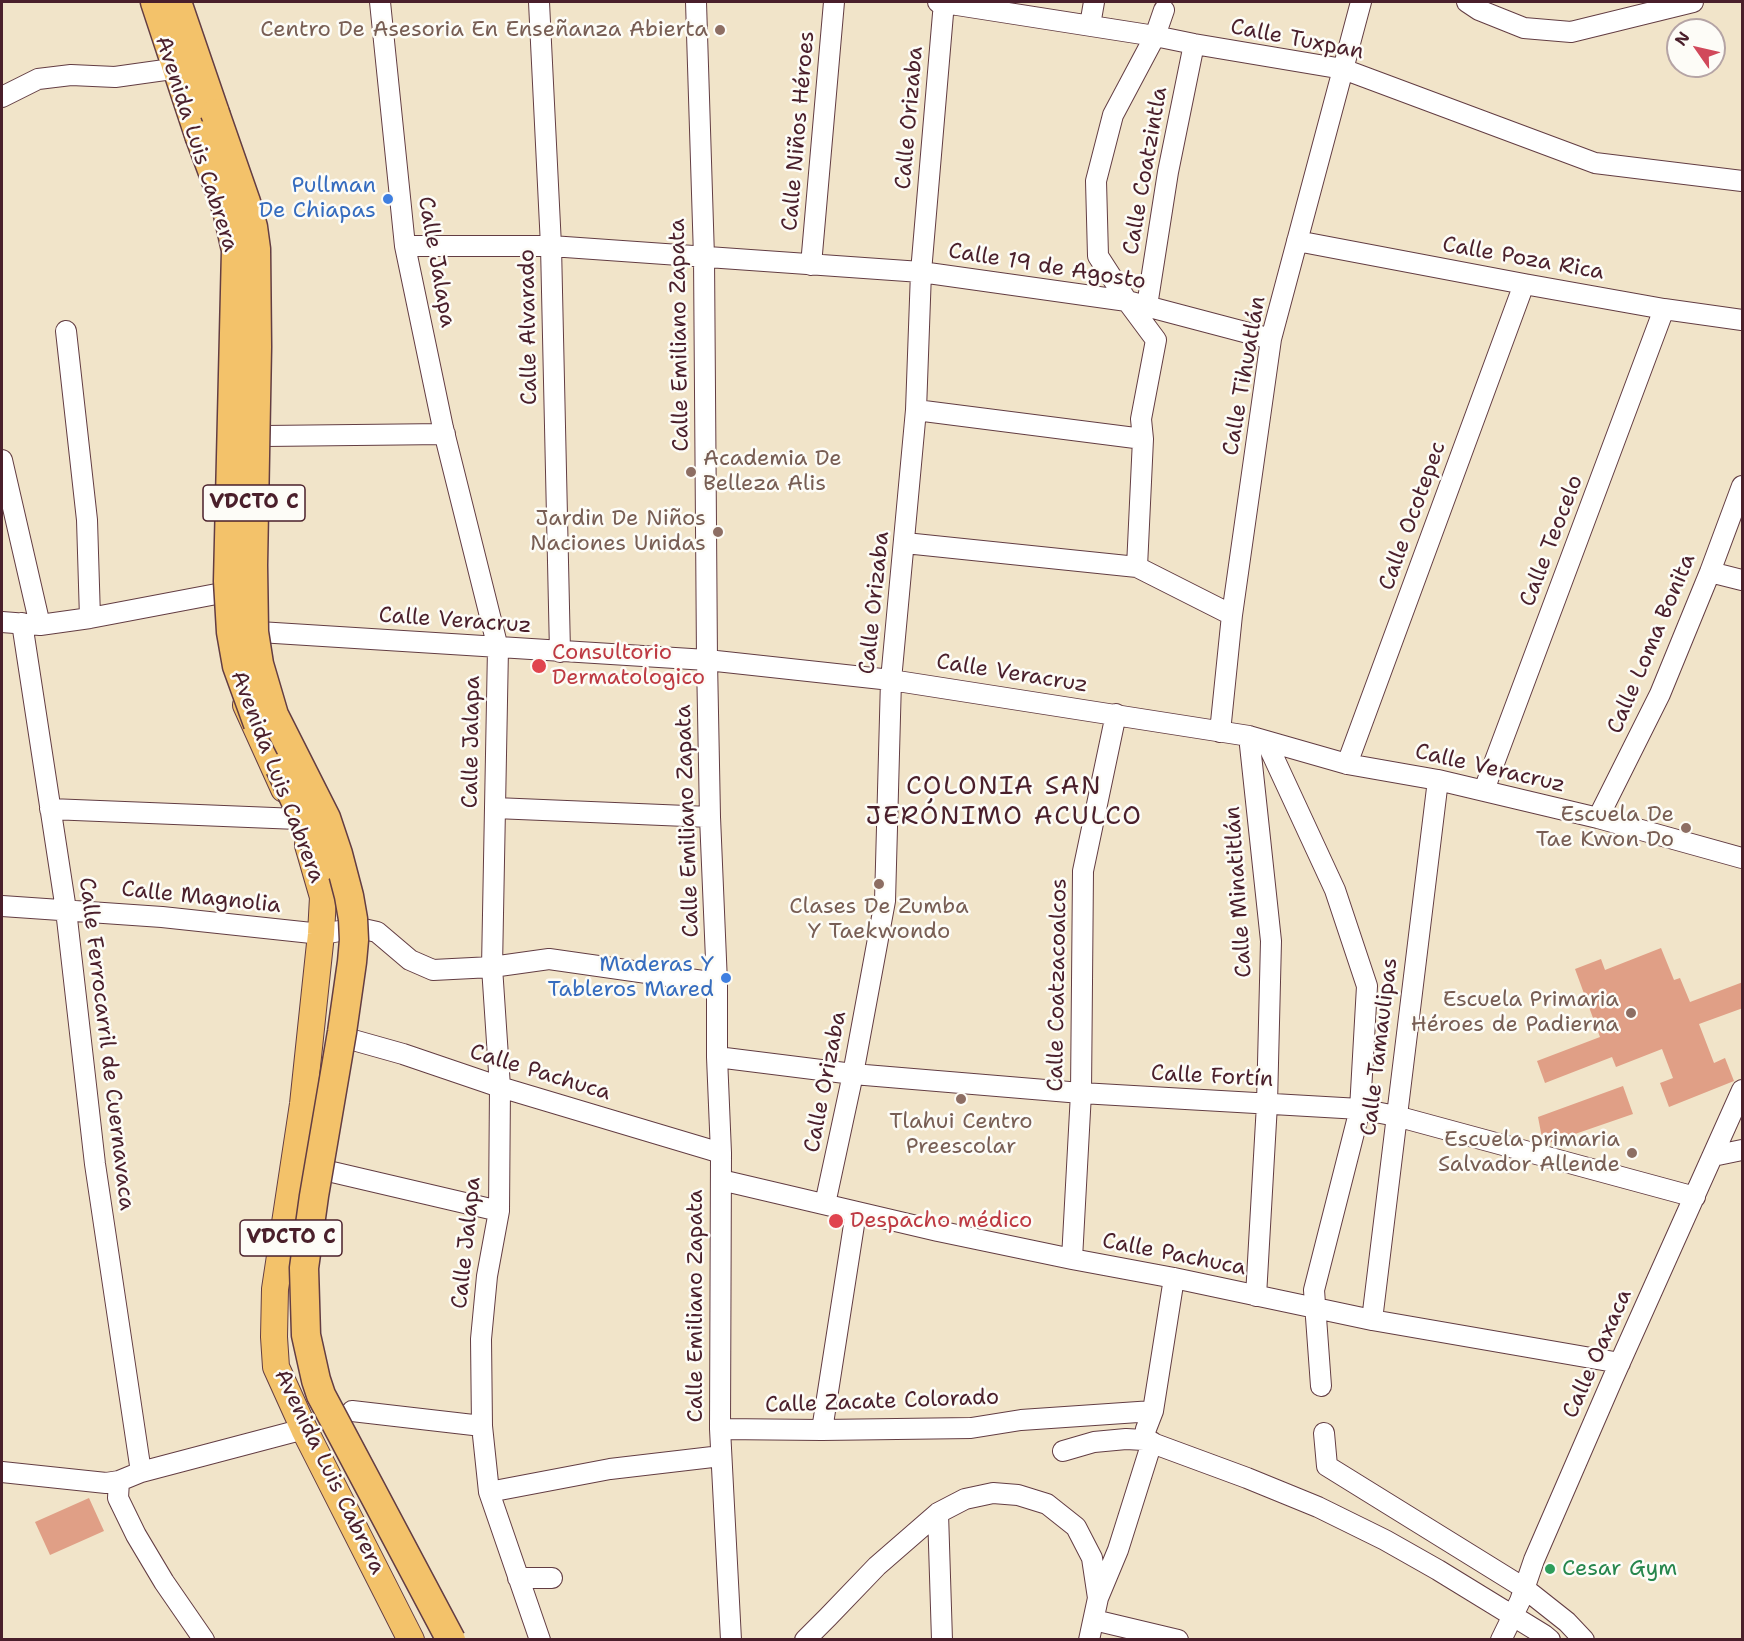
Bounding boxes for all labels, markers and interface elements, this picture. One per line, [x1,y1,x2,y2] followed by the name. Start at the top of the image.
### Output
[1228,14,1366,66] street label: Calle Tuxpan
[260,17,708,43] place label: Centro De Asesoria En Enseñanza Abierta
[1666,18,1726,78] north arrow
[713,23,727,37] marker: Centro De Asesoria En Enseñanza Abierta
[1670,28,1695,50] text: N
[777,30,821,232] street label: Calle Niños Héroes
[149,33,243,255] street label: Avenida Luis Cabrera
[891,45,929,191] street label: Calle Orizaba
[1118,85,1174,257] street label: Calle Coatzintla
[259,173,376,224] place label: Pullman De Chiapas
[381,192,395,206] marker: Pullman De Chiapas
[411,194,461,330] street label: Calle Jalapa
[665,218,695,452] street label: Calle Emiliano Zapata
[1440,232,1606,286] street label: Calle Poza Rica
[946,238,1148,296] street label: Calle 19 de Agosto
[514,249,544,405] street label: Calle Alvarado
[1218,294,1272,458] street label: Calle Tihuatlán
[1374,438,1452,594] street label: Calle Ocotepec
[703,446,842,498] place label: Academia De Belleza Alis
[684,465,698,479] marker: Academia De Belleza Alis
[1515,472,1589,610] street label: Calle Teocelo
[203,485,305,521] road number: VDCTO C
[530,506,706,558] place label: Jardin De Niños Naciones Unidas
[711,525,725,539] marker: Jardin De Niños Naciones Unidas
[854,530,896,676] street label: Calle Orizaba
[1602,550,1702,738] street label: Calle Loma Bonita
[378,602,532,640] street label: Calle Veracruz
[552,640,705,692] place label: Consultorio Dermatologico
[934,649,1090,699] street label: Calle Veracruz
[530,657,548,675] marker: Consultorio Dermatologico
[224,667,330,887] street label: Avenida Luis Cabrera
[458,675,486,809] street label: Calle Jalapa
[671,704,705,938] street label: Calle Emiliano Zapata
[1412,739,1568,799] street label: Calle Veracruz
[866,771,1142,832] district label: COLONIA SAN JERÓNIMO ACULCO
[1536,802,1674,854] place label: Escuela De Tae Kwon Do
[1220,805,1258,979] street label: Calle Minatitlán
[1679,821,1693,835] marker: Escuela De Tae Kwon Do
[72,876,140,1212] street label: Calle Ferrocarril de Cuernavaca
[120,876,282,920] street label: Calle Magnolia
[872,877,886,891] marker: Clases De Zumba Y Taekwondo
[1043,878,1073,1092] street label: Calle Coatzacoalcos
[789,894,969,945] place label: Clases De Zumba Y Taekwondo
[548,952,714,1004] place label: Maderas Y Tableros Mared
[1356,956,1404,1138] street label: Calle Tamaulipas
[719,971,733,985] marker: Maderas Y Tableros Mared
[1411,987,1619,1038] place label: Escuela Primaria Héroes de Padierna
[1624,1006,1638,1020] marker: Escuela Primaria Héroes de Padierna
[799,1009,853,1155] street label: Calle Orizaba
[466,1039,614,1107] street label: Calle Pachuca
[1150,1061,1274,1093] street label: Calle Fortín
[954,1092,968,1106] marker: Tlahui Centro Preescolar
[889,1109,1033,1160] place label: Tlahui Centro Preescolar
[1438,1127,1620,1178] place label: Escuela primaria Salvador Allende
[1625,1146,1639,1160] marker: Escuela primaria Salvador Allende
[447,1176,487,1310] street label: Calle Jalapa
[683,1189,709,1423] street label: Calle Emiliano Zapata
[850,1208,1032,1234] place label: Despacho médico
[827,1212,845,1230] marker: Despacho médico
[240,1220,342,1256] road number: VDCTO C
[1100,1228,1248,1282] street label: Calle Pachuca
[1558,1285,1638,1423] street label: Calle Oaxaca
[268,1365,390,1579] street label: Avenida Luis Cabrera
[765,1385,999,1419] street label: Calle Zacate Colorado
[1562,1556,1677,1582] place label: Cesar Gym
[1543,1562,1557,1576] marker: Cesar Gym

